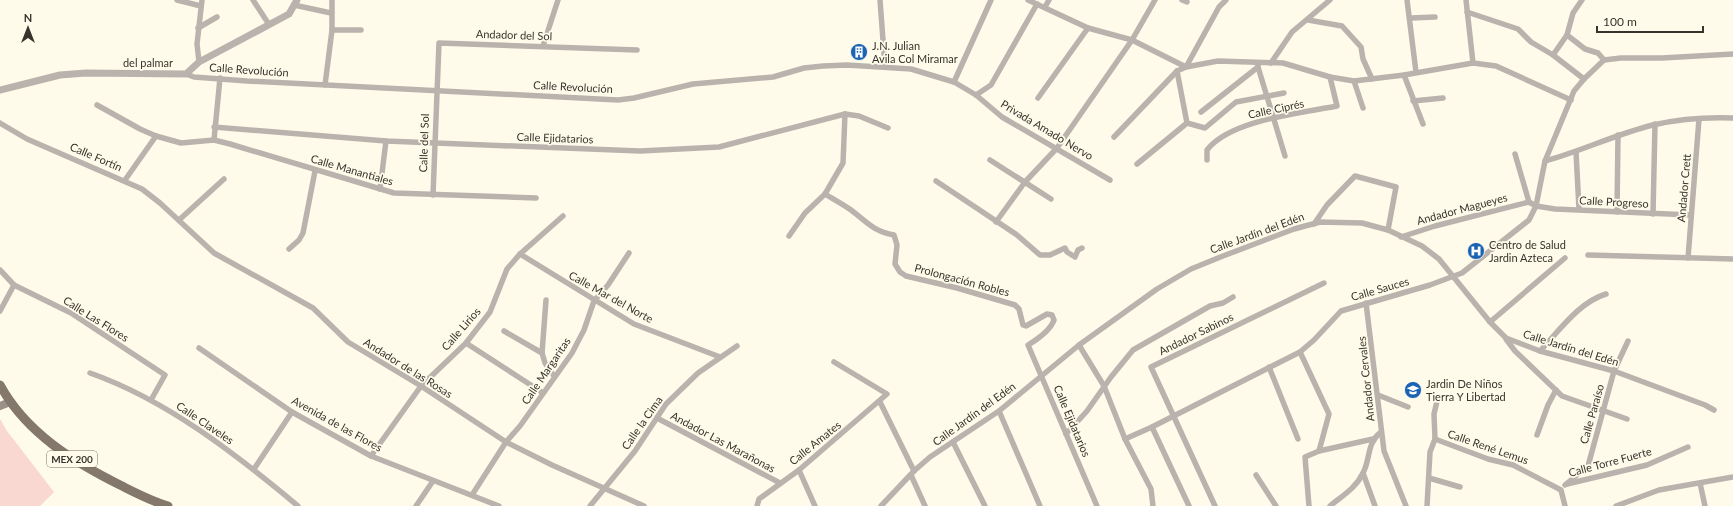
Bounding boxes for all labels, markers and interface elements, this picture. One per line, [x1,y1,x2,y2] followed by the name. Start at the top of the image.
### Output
[8,8,48,48] north arrow
[1597,8,1703,34] scale bar
[24,11,32,24] text: N
[1603,14,1637,29] text: 100 m
[476,27,552,42] street label: Andador del Sol
[872,39,958,65] place label: J.N. Julian Avila Col Miramar
[849,42,869,62] building icon: J.N. Julian Avila Col Miramar
[123,56,173,69] street label: del palmar
[209,60,289,79] street label: Calle Revolución
[533,78,613,95] street label: Calle Revolución
[1247,96,1305,121] street label: Calle Ciprés
[999,97,1096,162] street label: Privada Amado Nervo
[416,113,431,173] street label: Calle del Sol
[516,130,594,145] street label: Calle Ejidatarios
[68,140,124,173] street label: Calle Fortín
[309,152,395,188] street label: Calle Manantiales
[1674,153,1693,223] street label: Andador Crett
[1415,190,1509,227] street label: Andador Magueyes
[1579,193,1649,210] street label: Calle Progreso
[1208,209,1306,256] street label: Calle Jardín del Edén
[1489,238,1566,264] place label: Centro de Salud Jardin Azteca
[1466,241,1486,261] hospital icon: Centro de Salud Jardin Azteca
[913,261,1011,299] street label: Prolongación Robles
[567,268,656,325] street label: Calle Mar del Norte
[1349,274,1411,303] street label: Calle Sauces
[61,293,132,344] street label: Calle Las Flores
[438,304,483,353] street label: Calle Lirios
[1156,310,1235,357] street label: Andador Sabinos
[1522,327,1621,368] street label: Calle Jardín del Edén
[361,335,455,400] street label: Andador de las Rosas
[518,335,573,407] street label: Calle Margaritas
[1355,336,1376,422] street label: Andador Cervales
[1426,377,1506,403] place label: Jardin De Niños Tierra Y Libertad
[930,379,1018,448] street label: Calle Jardín del Edén
[1403,380,1423,400] school or university icon: Jardin De Niños Tierra Y Libertad
[1577,382,1606,445] street label: Calle Paraíso
[1051,383,1094,459] street label: Calle Ejidatarios
[290,393,385,454] street label: Avenida de las Flores
[618,394,665,452] street label: Calle la Cima
[174,399,237,447] street label: Calle Claveles
[669,408,778,475] street label: Andador Las Marañonas
[786,418,843,467] street label: Calle Amates
[1446,427,1531,467] street label: Calle René Lemus
[1567,444,1653,479] street label: Calle Torre Fuerte
[47,451,97,467] road number: MEX 200

